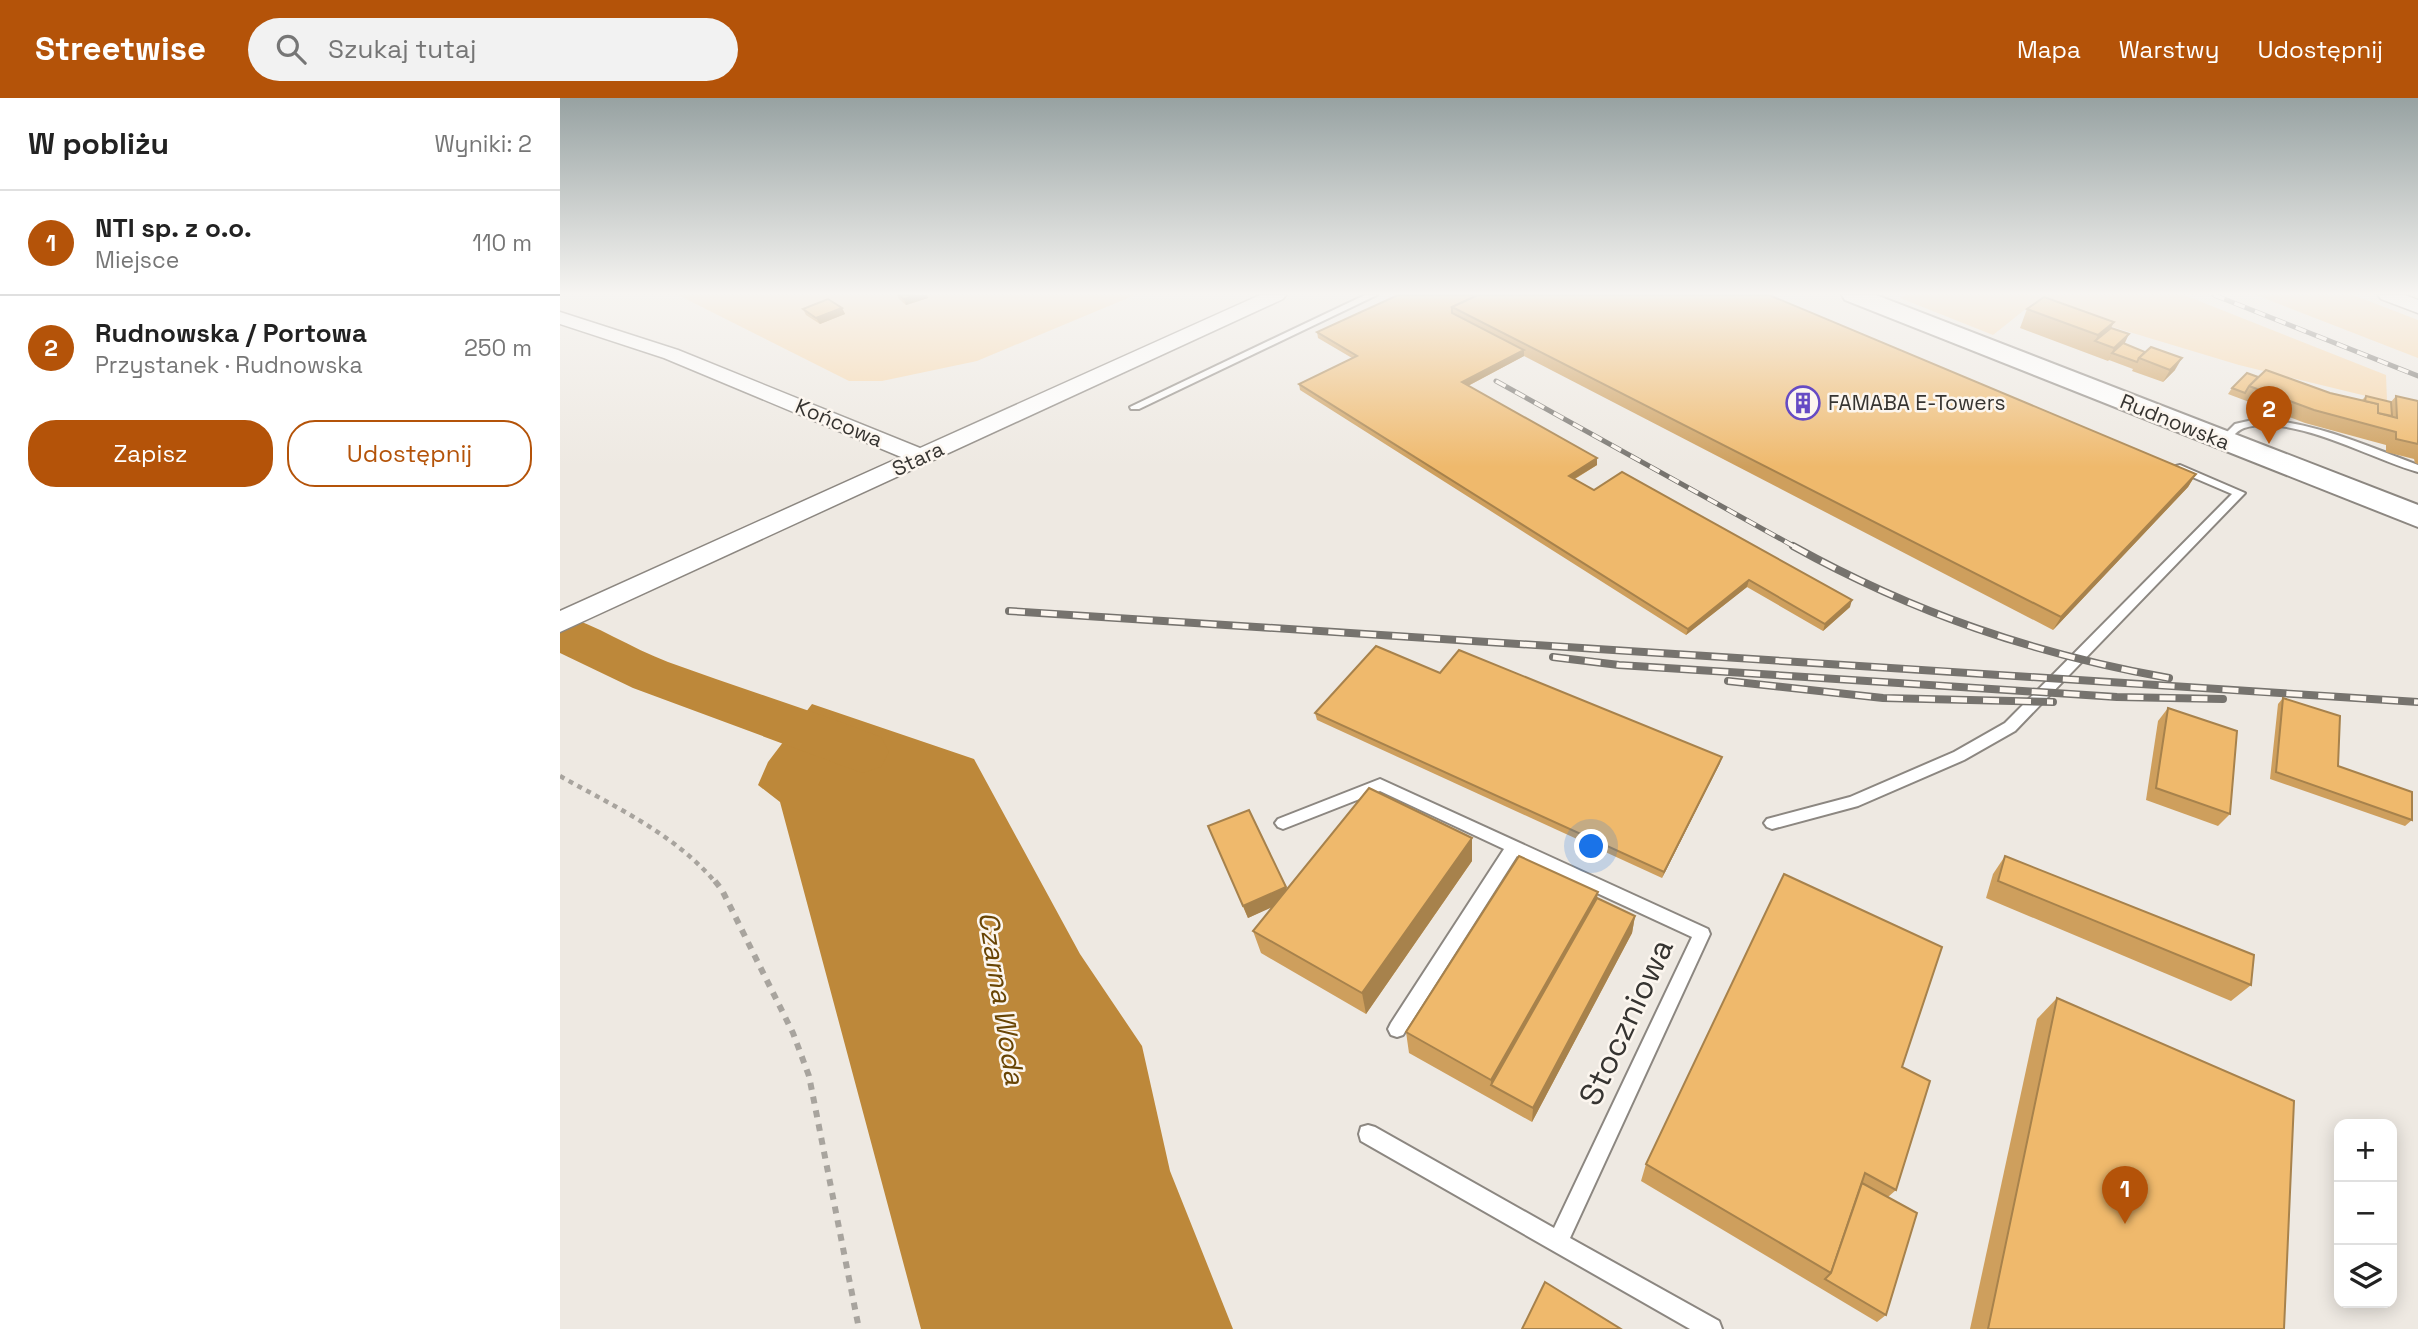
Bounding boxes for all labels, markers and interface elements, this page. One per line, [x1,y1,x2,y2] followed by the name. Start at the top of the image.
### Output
[248,18,738,81] search box
[35,28,206,70] text: Streetwise
[272,30,310,68] icon: search
[328,32,476,66] text: Szukaj tutaj
[2017,34,2081,65] text: Mapa
[2119,34,2220,65] text: Warstwy
[2258,34,2383,65] text: Udostępnij
[28,124,169,163] text: W pobliżu
[435,129,532,159] text: Wyniki: 2
[95,211,252,245] text: NTI sp. z o.o.
[46,228,56,258] text: 1
[472,228,532,258] text: 110 m
[95,245,179,275] text: Miejsce
[95,316,367,350] text: Rudnowska / Portowa
[44,333,58,363] text: 2
[464,333,532,363] text: 250 m
[95,350,363,380] text: Przystanek · Rudnowska
[1784,384,1822,422] building icon: FAMABA E-Towers
[2246,386,2292,444] pin: 2
[2116,387,2234,456] street label: Rudnowska
[1828,389,2006,416] place label: FAMABA E-Towers
[791,392,887,453] street label: Końcowa
[28,420,273,487] button: Zapisz
[287,420,532,487] button: Udostępnij
[888,435,948,482] street label: Stara
[1574,829,1608,863] your location
[971,909,1034,1088] water label: Czarna Woda
[1570,932,1682,1112] street label: Stoczniowa
[2334,1119,2397,1308] map controls
[2334,1119,2397,1182] button: +
[2102,1166,2148,1224] pin: 1
[2334,1182,2397,1245] button: −
[2334,1245,2397,1308] button: layers

